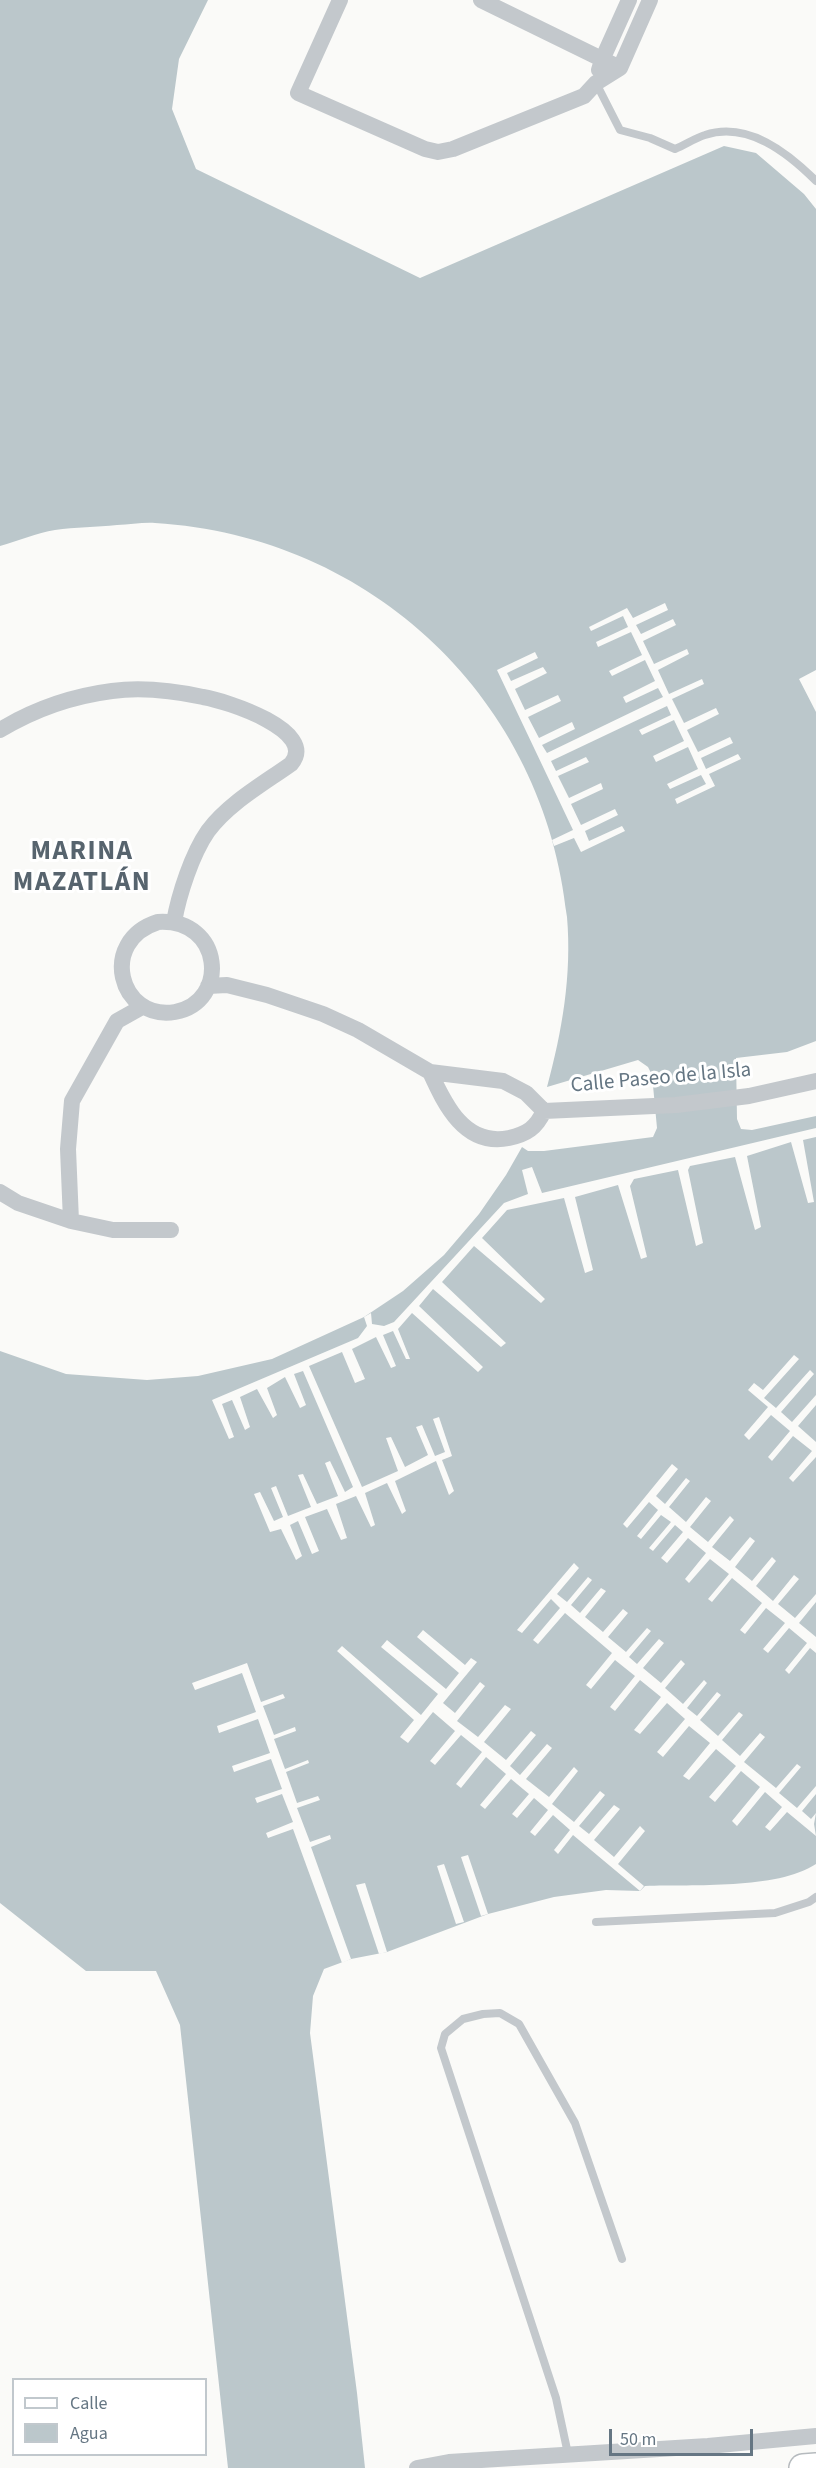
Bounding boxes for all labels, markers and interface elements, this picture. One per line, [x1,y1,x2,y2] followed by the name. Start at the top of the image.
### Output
[13,837,151,900] district label: MARINA MAZATLÁN
[570,1059,752,1099] street label: Calle Paseo de la Isla
[12,2378,207,2456] legend
[70,2391,107,2416] text: Calle
[612,2417,756,2455] scale bar
[70,2421,108,2446] text: Agua
[620,2427,656,2452] text: 50 m

